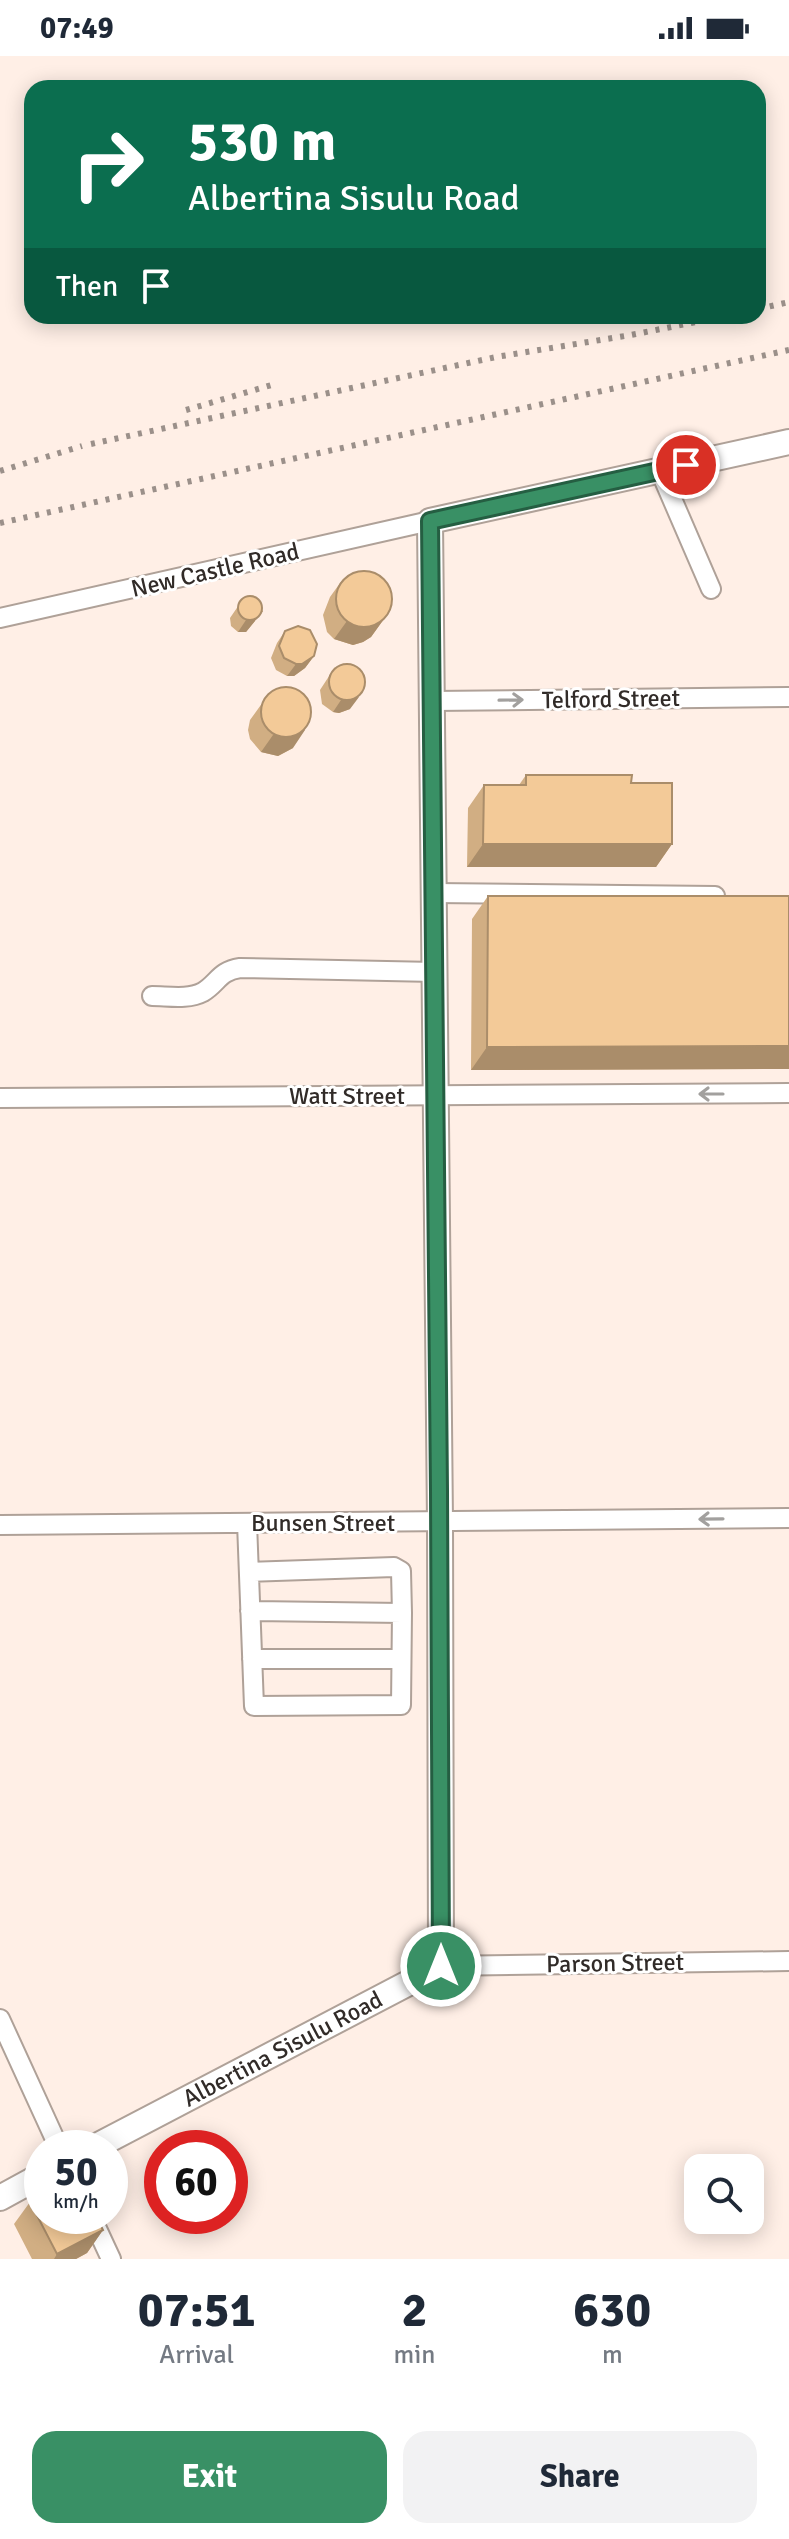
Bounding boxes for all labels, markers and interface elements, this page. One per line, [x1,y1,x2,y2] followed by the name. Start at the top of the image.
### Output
[40,10,114,47] text: 07:49
[188,107,336,176] text: 530 m
[56,112,160,216] icon: right
[188,176,520,221] text: Albertina Sisulu Road
[134,264,178,308] icon: arrive
[56,268,118,305] text: Then
[652,431,720,499] pin
[664,443,708,487] icon: arrive
[128,536,302,604] street label: New Castle Road
[542,683,680,715] street label: Telford Street
[497,692,524,708] one-way arrow
[289,1081,405,1111] street label: Watt Street
[698,1086,725,1102] one-way arrow
[251,1508,395,1538] street label: Bunsen Street
[698,1511,725,1526] one-way arrow
[399,1924,483,2008] position arrow
[546,1947,684,1979] street label: Parson Street
[178,1984,388,2113] street label: Albertina Sisulu Road
[144,2130,248,2234] speed limit sign: 60
[54,2147,98,2197] text: 50
[684,2154,764,2234] map controls
[684,2154,764,2234] button: search
[53,2189,99,2214] text: km/h
[138,2281,256,2340] text: 07:51
[402,2281,427,2340] text: 2
[573,2281,651,2340] text: 630
[159,2339,234,2371] text: Arrival
[394,2339,436,2371] text: min
[602,2339,623,2371] text: m
[32,2431,387,2523] button: Exit
[403,2431,757,2523] button: Share

